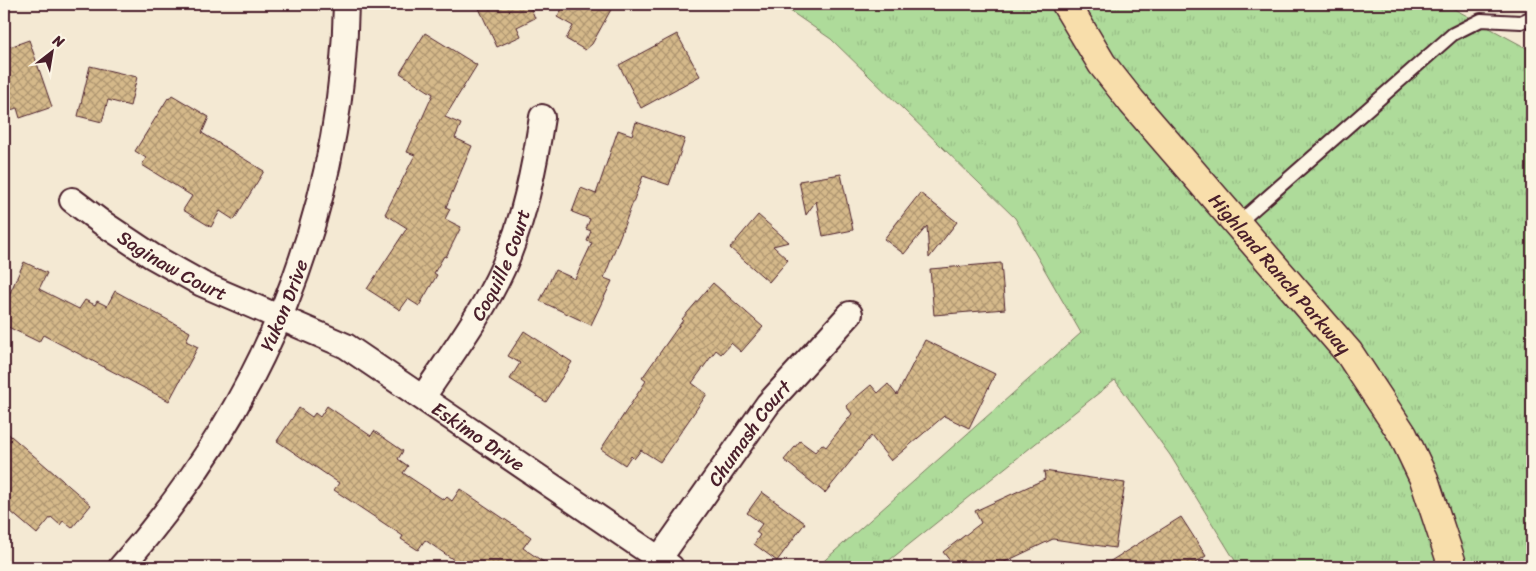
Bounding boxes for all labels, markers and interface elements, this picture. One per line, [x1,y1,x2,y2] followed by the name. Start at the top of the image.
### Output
[28,28,78,78] north arrow
[47,28,69,55] text: N
[1201,185,1360,362] street label: Highland Ranch Parkway
[461,205,539,327] street label: Coquille Court
[111,221,232,309] street label: Saginaw Court
[250,254,317,357] street label: Yukon Drive
[698,371,800,493] street label: Chumash Court
[425,392,532,480] street label: Eskimo Drive

